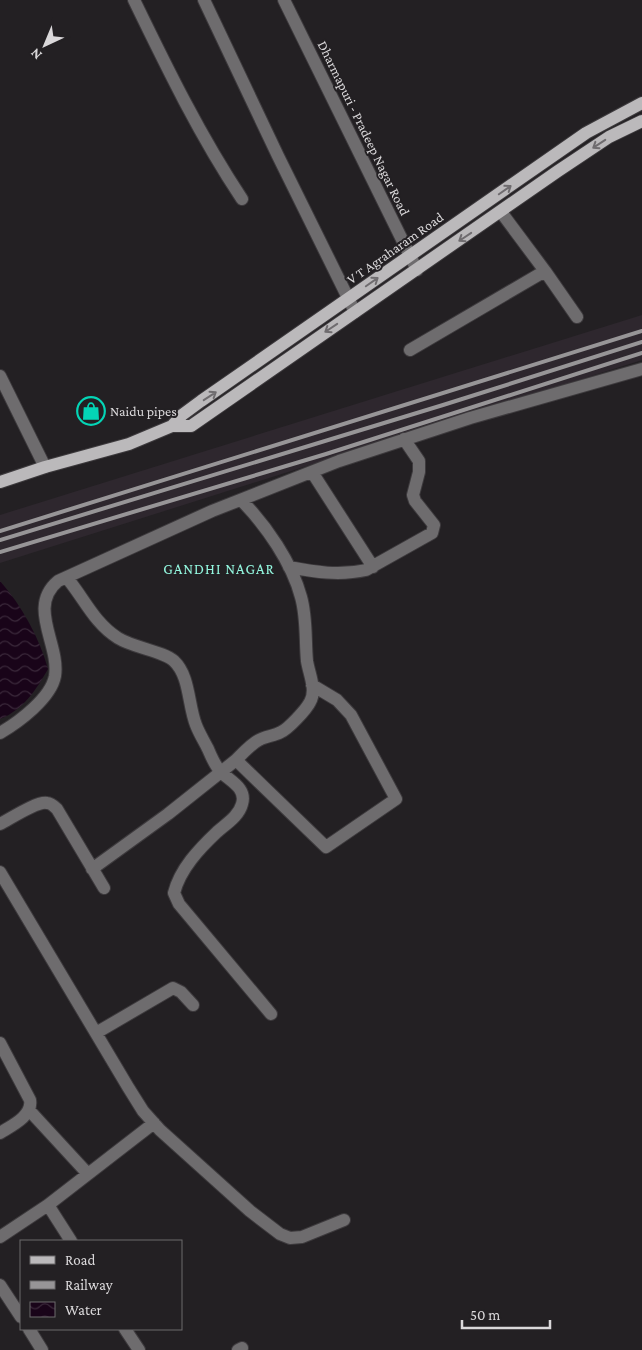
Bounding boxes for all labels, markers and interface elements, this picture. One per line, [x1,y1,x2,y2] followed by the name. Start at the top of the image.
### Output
[20,20,70,70] north arrow
[315,38,414,219] street label: Dharmapuri - Pradeep Nagar Road
[27,45,45,63] text: N
[592,139,606,149] one-way arrow
[498,185,512,195] one-way arrow
[344,208,447,287] street label: V T Agraharam Road
[459,232,473,242] one-way arrow
[365,277,378,288] one-way arrow
[324,323,338,333] one-way arrow
[203,390,217,401] one-way arrow
[76,396,106,426] shop icon: Naidu pipes
[110,403,177,419] place label: Naidu pipes
[163,561,275,577] district label: GANDHI NAGAR
[20,1240,182,1330] legend
[65,1252,96,1268] text: Road
[65,1277,113,1294] text: Railway
[462,1298,550,1330] scale bar
[65,1302,102,1318] text: Water
[470,1307,500,1323] text: 50 m

